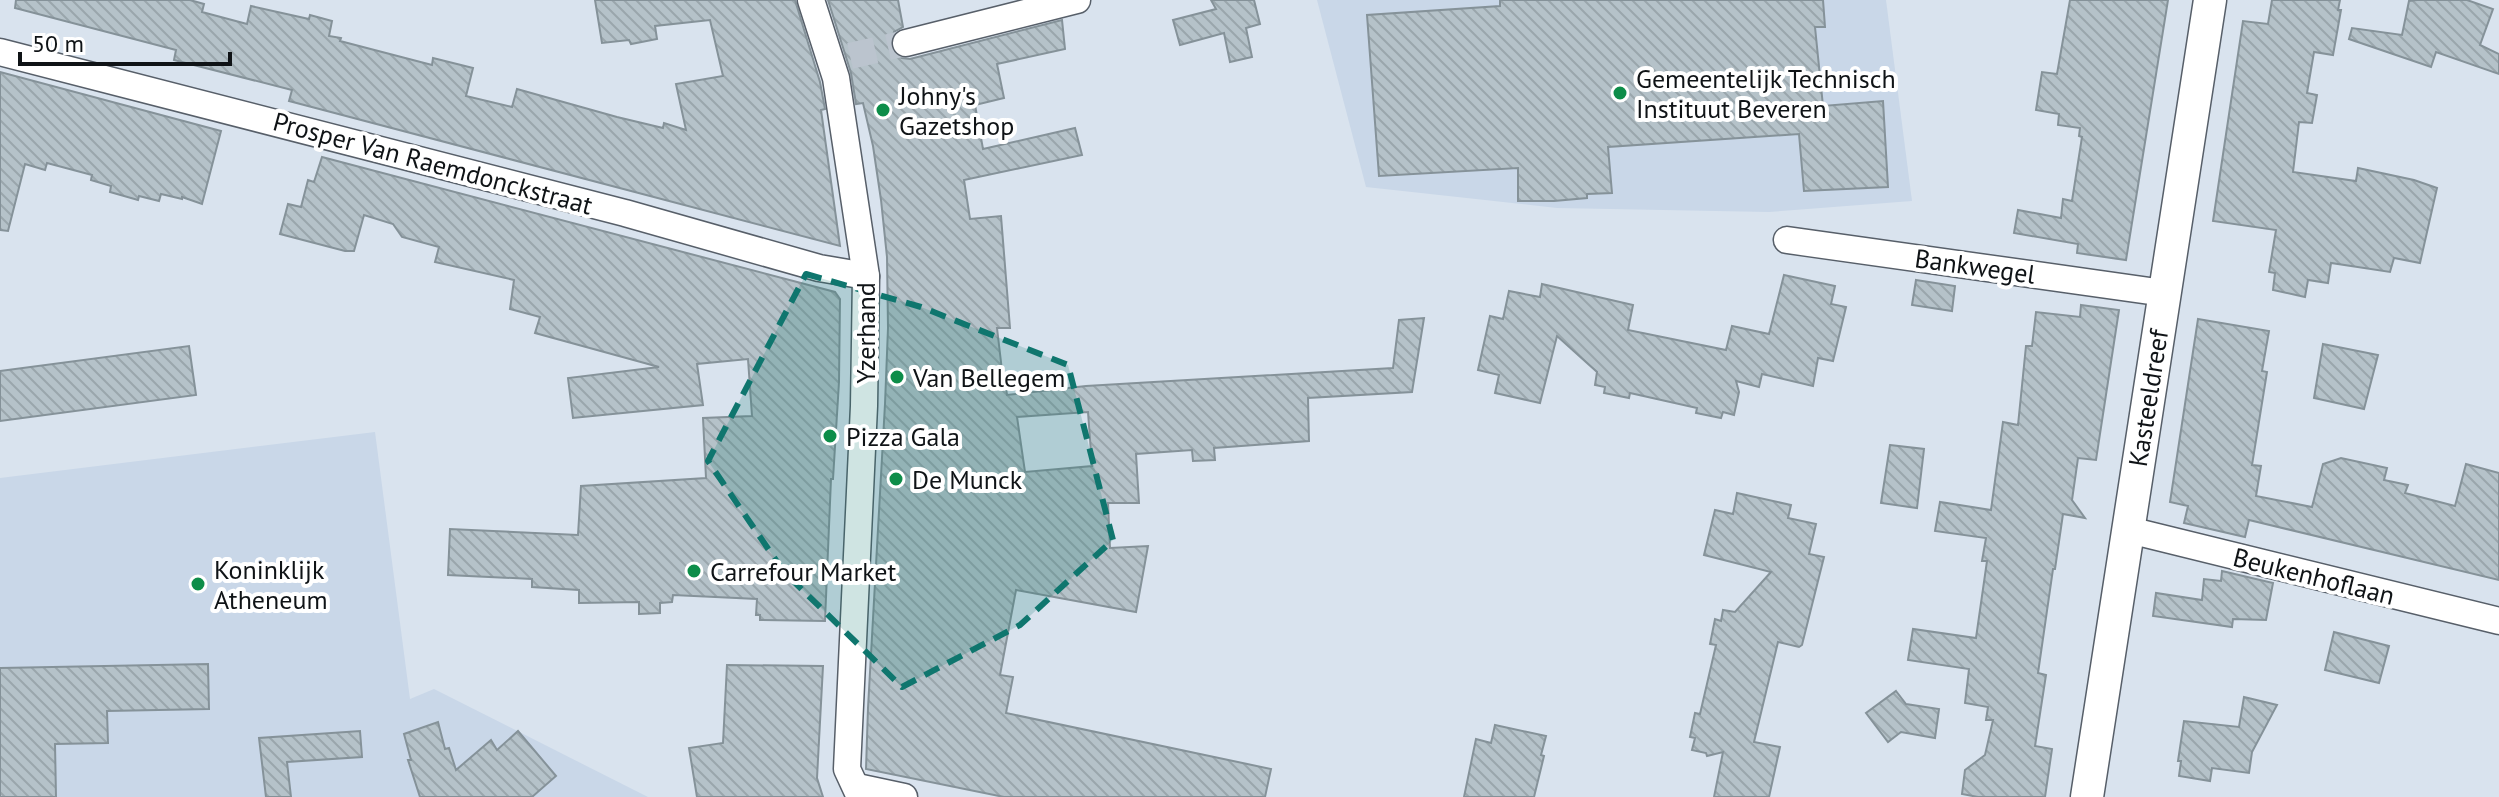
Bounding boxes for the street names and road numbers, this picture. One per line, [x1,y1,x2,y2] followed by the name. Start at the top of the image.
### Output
[270,104,596,222] street label: Prosper Van Raemdonckstraat
[1913,241,2038,291] street label: Bankwegel
[849,282,882,384] street label: Yzerhand
[2121,325,2175,469] street label: Kasteeldreef
[2230,540,2398,612] street label: Beukenhoflaan

